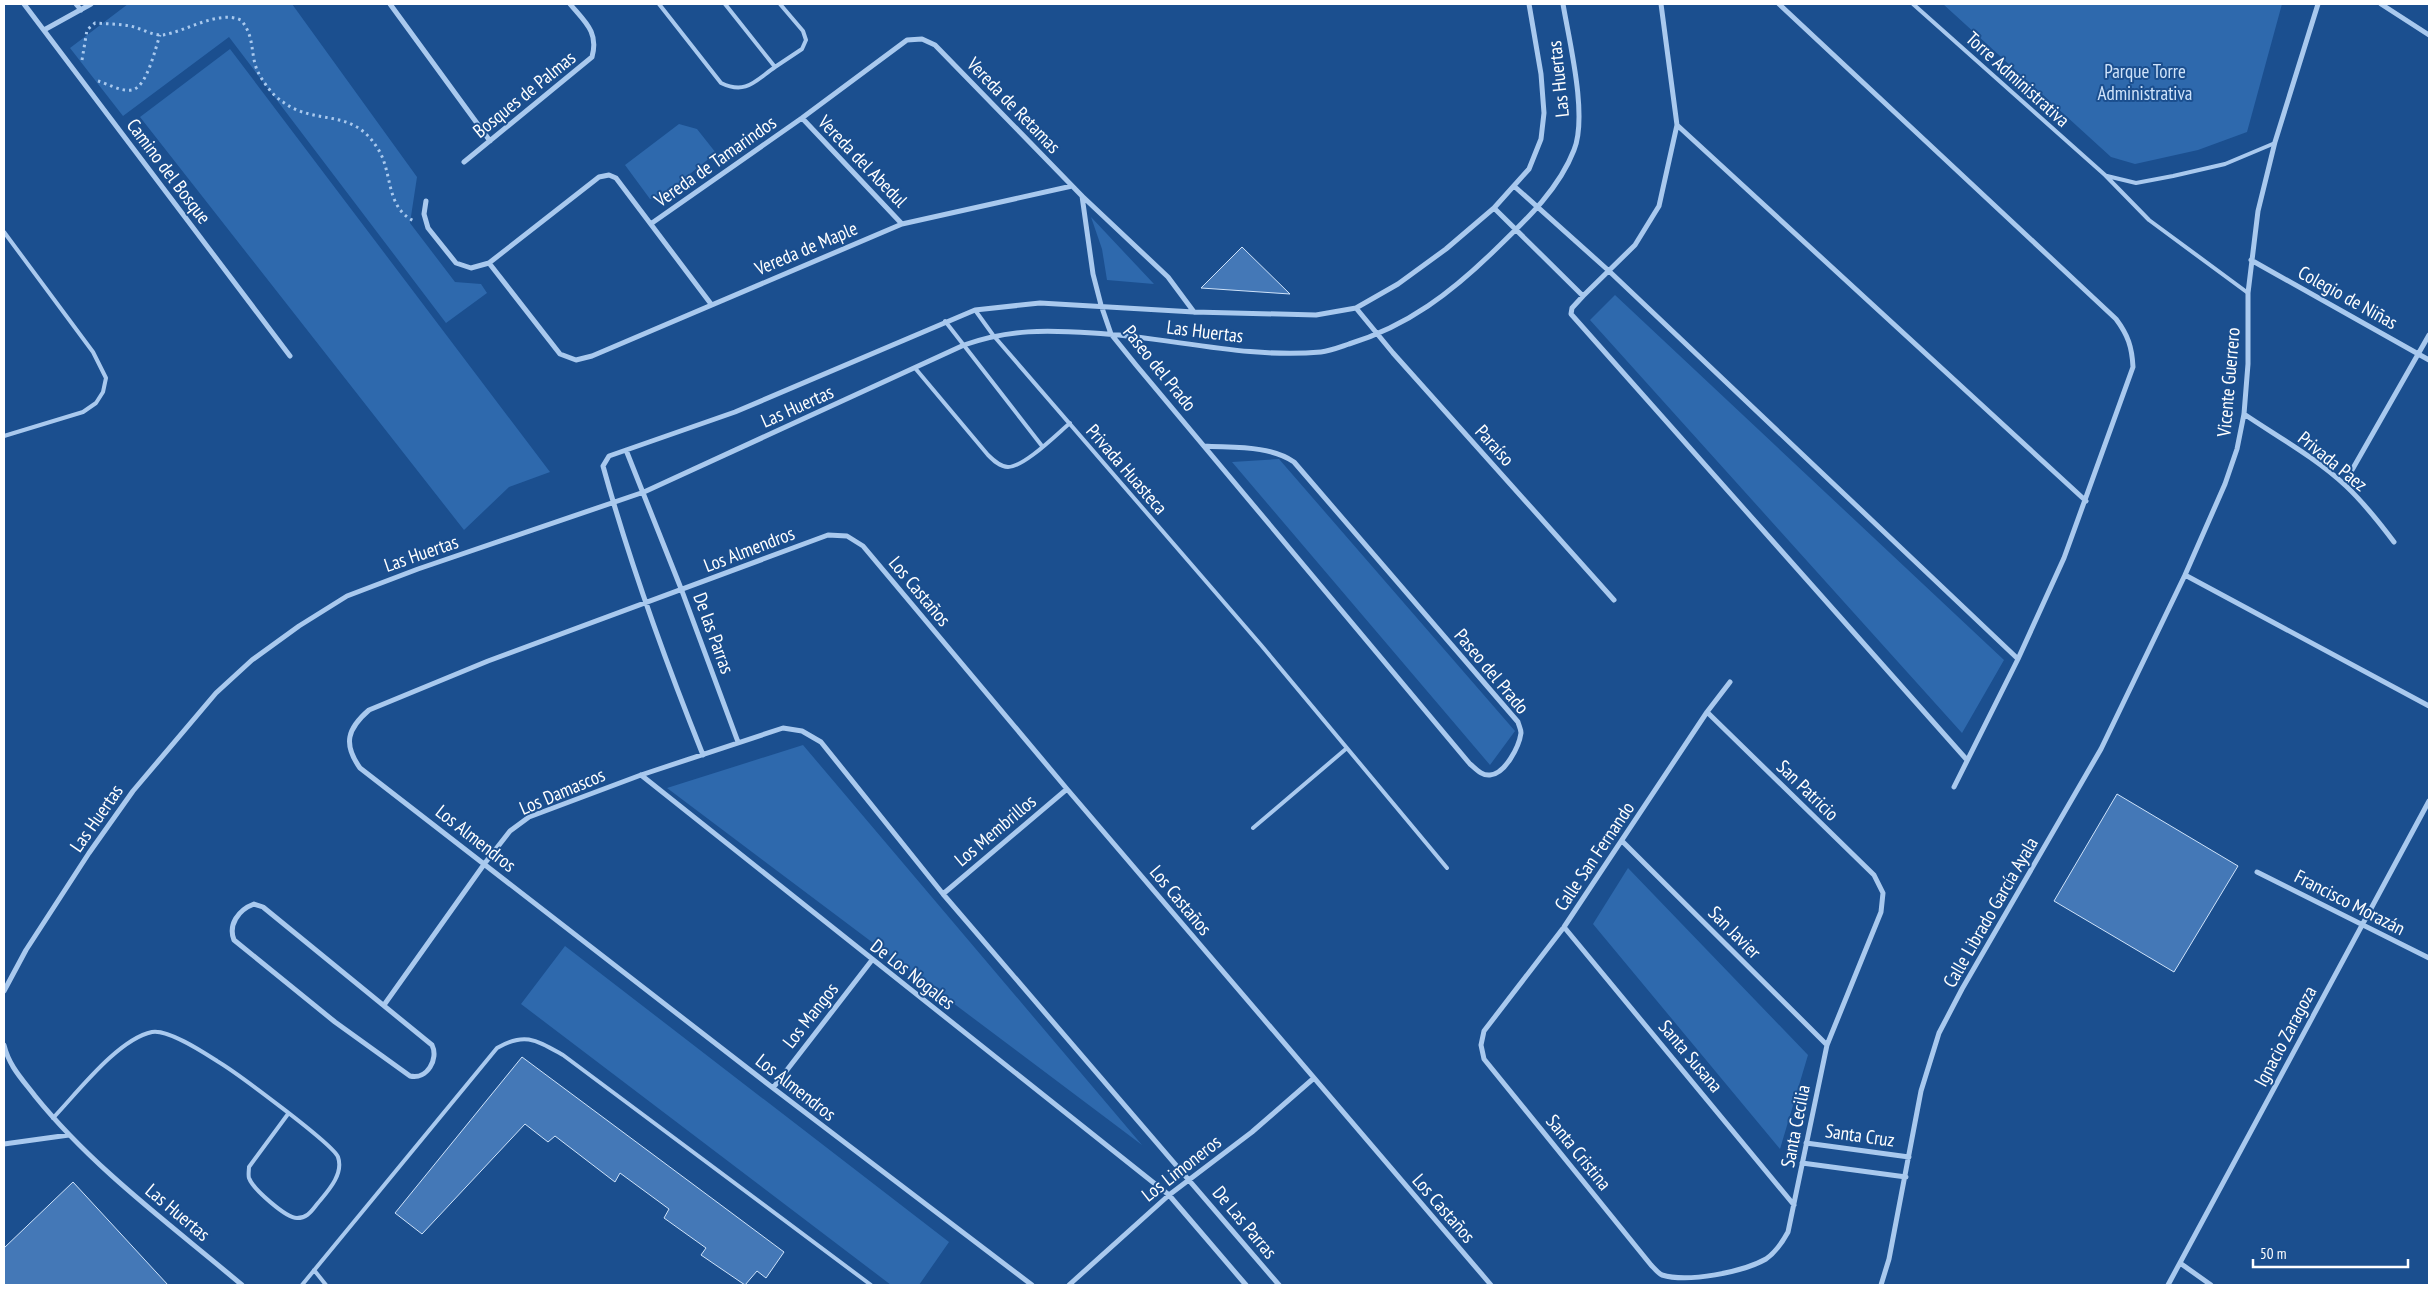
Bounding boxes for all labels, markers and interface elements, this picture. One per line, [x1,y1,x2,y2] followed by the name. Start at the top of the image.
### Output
[1961,26,2075,132] street label: Torre Administrativa
[1542,40,1574,118] street label: Las Huertas
[468,45,580,143] street label: Bosques de Palmas
[962,51,1066,158] street label: Vereda de Retamas
[2098,59,2192,105] park label: Parque Torre Administrativa
[812,109,913,212] street label: Vereda del Abedul
[649,110,781,212] street label: Vereda de Tamarindos
[122,114,216,228] street label: Camino del Bosque
[750,216,861,281] street label: Vereda de Maple
[2294,260,2402,334] street label: Colegio de Niñas
[1165,314,1245,348] street label: Las Huertas
[1118,320,1202,416] street label: Paseo del Prado
[2211,326,2245,439] street label: Vicente Guerrero
[757,379,837,433] street label: Las Huertas
[1081,419,1173,519] street label: Privada Huasteca
[1470,419,1520,471] street label: Paraíso
[2293,426,2373,496] street label: Privada Paez
[700,521,798,577] street label: Los Almendros
[381,529,461,577] street label: Las Huertas
[884,551,956,631] street label: Los Castaños
[688,589,740,677] street label: De las Parras
[1449,624,1535,718] street label: Paseo del Prado
[1772,754,1844,826] street label: San Patricio
[516,762,608,820] street label: Los Damascos
[64,780,128,856] street label: Las Huertas
[949,789,1041,871] street label: Los Membrillos
[1549,797,1639,915] street label: Calle San Fernando
[431,799,521,877] street label: Los Almendros
[1937,833,2043,991] street label: Calle Librado García Ayala
[1145,860,1217,940] street label: Los Castaños
[2291,864,2409,940] street label: Francisco Morazán
[1704,901,1767,964] street label: San Javier
[866,934,960,1014] street label: De Los Nogales
[777,977,843,1053] street label: Los Mangos
[2248,982,2322,1090] street label: Ignacio Zaragoza
[1654,1015,1728,1097] street label: Santa Susana
[751,1048,841,1126] street label: Los Almendros
[1775,1083,1815,1169] street label: Santa Cecilia
[1541,1109,1617,1195] street label: Santa Cristina
[1824,1118,1896,1152] street label: Santa Cruz
[1136,1130,1226,1206] street label: Los Limoneros
[1407,1168,1481,1248] street label: Los Castaños
[141,1178,215,1246] street label: Las Huertas
[1208,1181,1282,1263] street label: De Las Parras
[2253,1236,2408,1268] scale bar
[2260,1244,2286,1263] text: 50 m

